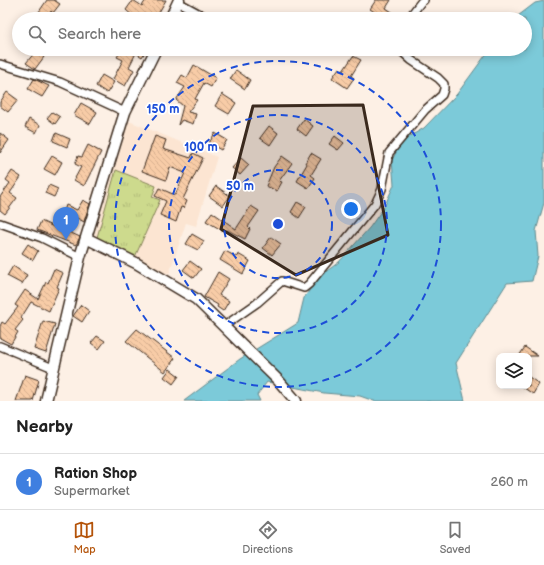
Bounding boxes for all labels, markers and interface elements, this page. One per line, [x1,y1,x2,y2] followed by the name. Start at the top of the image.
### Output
[12,12,532,56] search box
[26,23,48,45] icon: search
[58,25,141,44] text: Search here
[147,102,179,117] text: 150 m
[184,140,218,155] text: 100 m
[226,179,254,194] text: 50 m
[341,199,361,219] your location
[53,207,79,240] pin: 1
[271,217,285,231] centre of rings
[496,353,532,389] map controls
[496,353,532,389] button: layers
[16,417,73,437] text: Nearby
[54,464,137,483] text: Ration Shop
[26,474,32,490] text: 1
[490,474,528,490] text: 260 m
[54,483,130,499] text: Supermarket
[73,519,96,556] tab: Map
[242,519,293,556] tab: Directions
[440,519,471,556] tab: Saved

